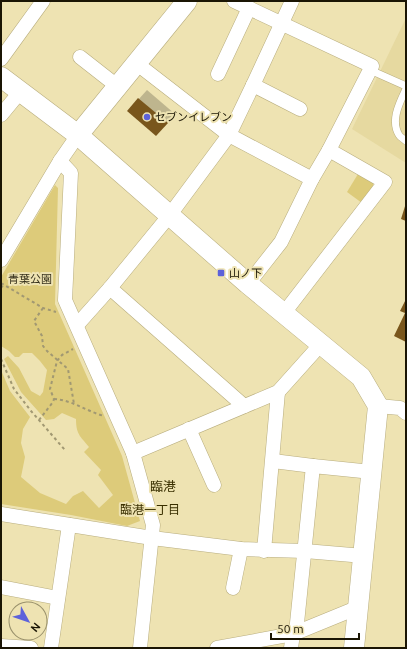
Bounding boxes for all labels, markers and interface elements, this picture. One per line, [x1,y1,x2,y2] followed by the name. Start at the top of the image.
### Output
[155,111,232,123] place label: セブンイレブン
[142,112,152,122] marker: セブンイレブン
[229,267,262,279] place label: 山ノ下
[216,268,226,278] marker: 山ノ下
[8,273,52,285] park label: 青葉公園
[150,479,176,493] district label: 臨港
[120,503,180,516] district label: 臨港一丁目
[8,601,48,641] north arrow
[271,615,359,641] scale bar
[28,620,43,634] text: N
[277,622,304,635] text: 50 m

